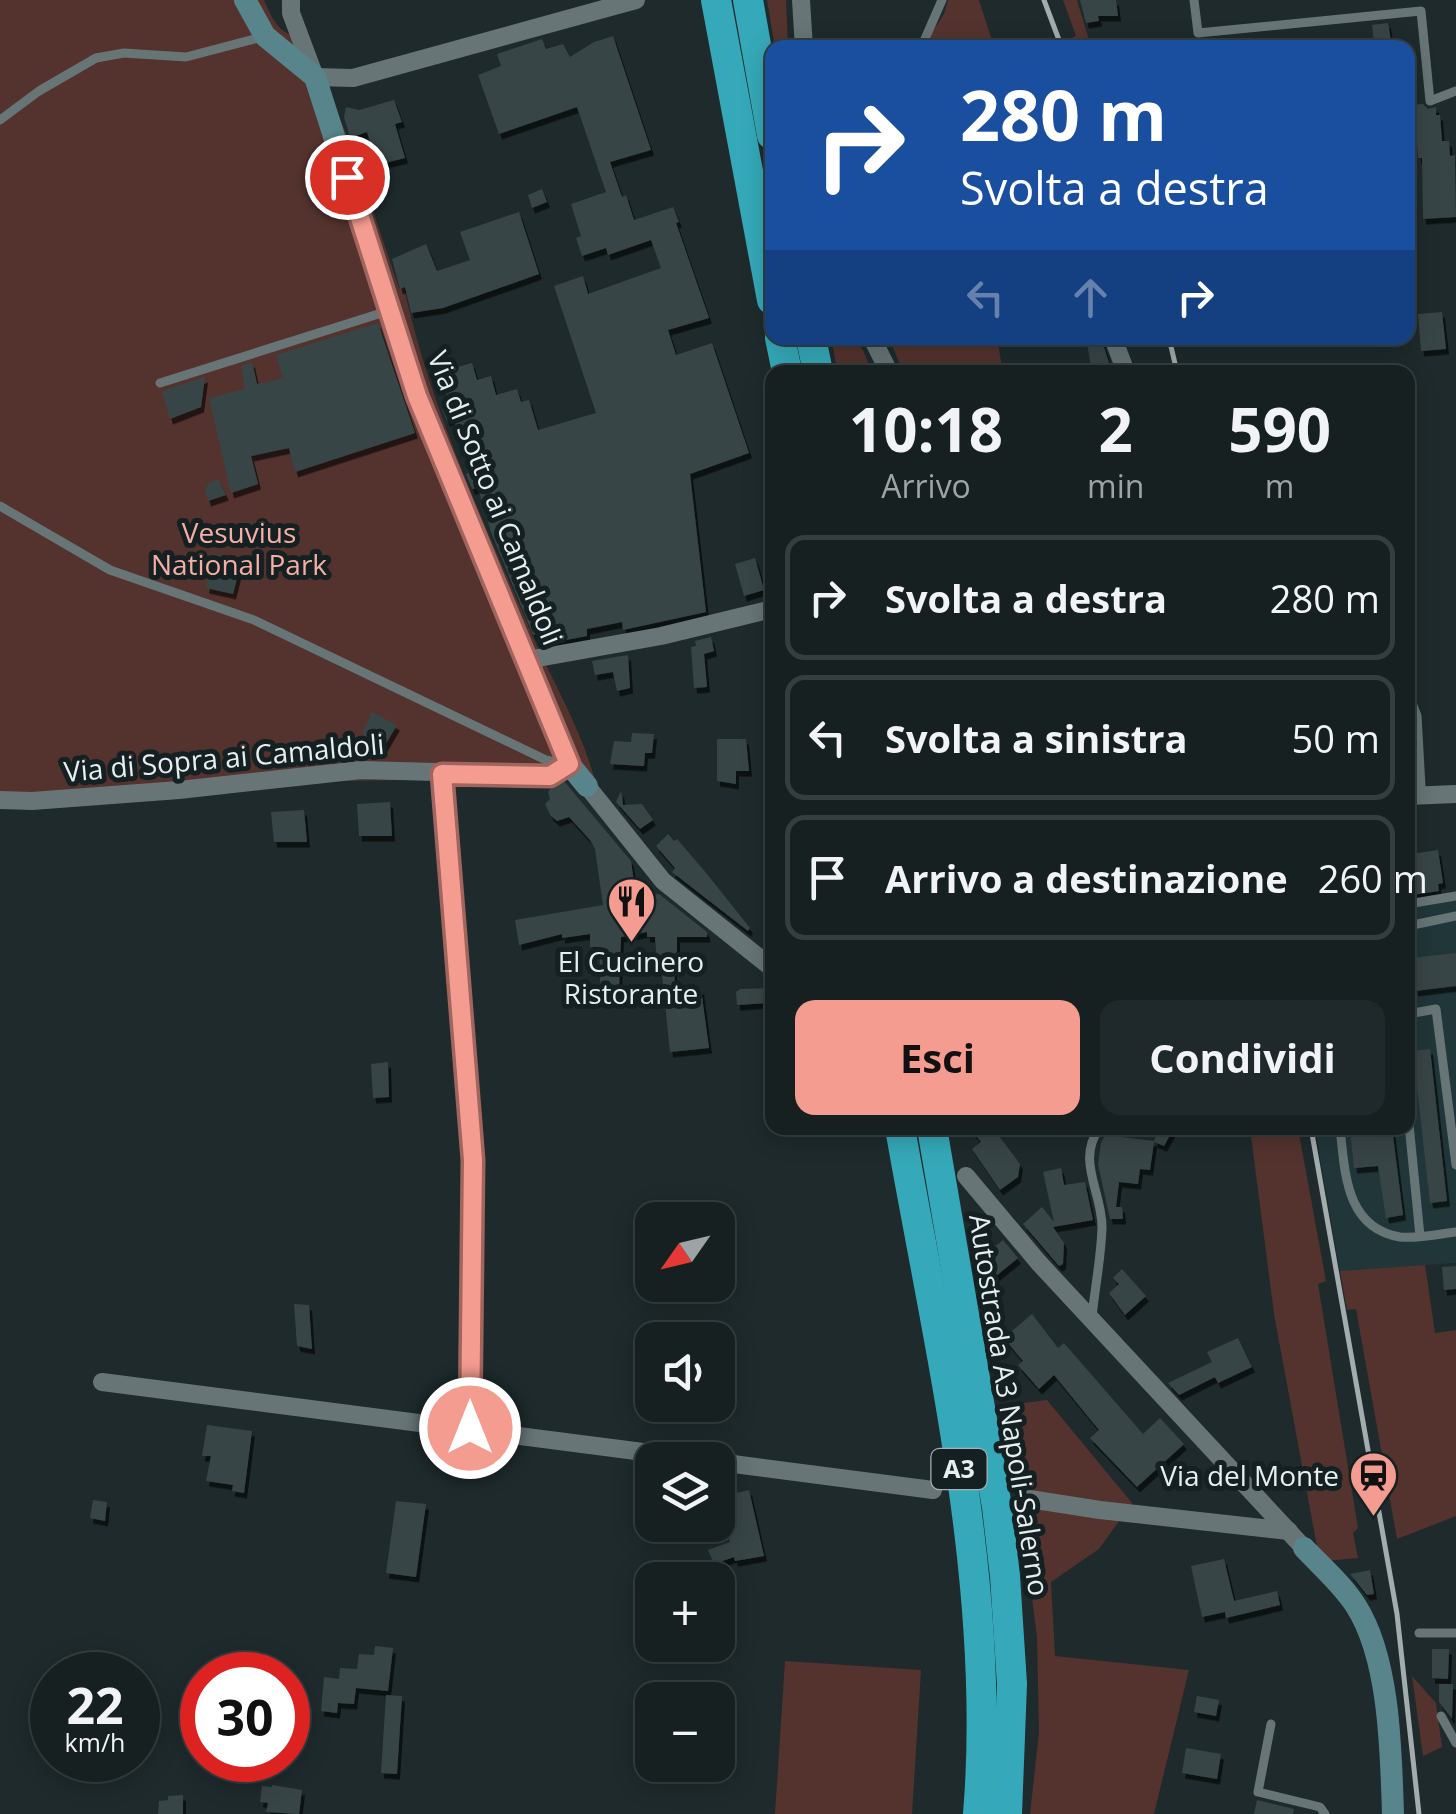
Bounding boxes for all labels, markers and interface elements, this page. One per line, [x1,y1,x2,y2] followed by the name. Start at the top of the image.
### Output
[960,66,1167,162] text: 280 m
[795,80,925,210] icon: right
[305,135,390,220] pin
[320,150,375,205] icon: arrive
[960,157,1269,218] text: Svolta a destra
[958,270,1013,325] icon: left
[1063,270,1118,325] icon: ahead
[1168,270,1223,325] icon: right
[419,345,572,650] street label: Via di Sotto ai Camaldoli
[849,388,1003,470] text: 10:18
[1099,388,1133,470] text: 2
[1228,388,1331,470] text: 590
[881,464,971,507] text: Arrivo
[1087,464,1144,507] text: min
[1265,464,1294,507] text: m
[151,513,327,583] park label: Vesuvius National Park
[800,570,855,625] icon: right
[885,572,1167,624] text: Svolta a destra
[1270,572,1380,624] text: 280 m
[800,710,855,765] icon: left
[885,712,1187,764] text: Svolta a sinistra
[1291,712,1380,764] text: 50 m
[62,724,386,790] street label: Via di Sopra ai Camaldoli
[800,850,855,905] icon: arrive
[885,852,1288,904] text: Arrivo a destinazione
[1318,852,1428,904] text: 260 m
[605,876,657,944] restaurant icon: El Cucinero Ristorante
[558,942,704,1012] place label: El Cucinero Ristorante
[795,1000,1080,1115] button: Esci
[1100,1000,1385,1115] button: Condividi
[635,1202,735,1302] north arrow
[635,1202,735,1782] map controls
[961,1211,1059,1598] street label: Autostrada A3 Napoli-Salerno
[635,1322,735,1422] button: sound
[418,1376,522,1480] position arrow
[635,1442,735,1542] button: layers
[932,1449,986,1489] road number: A3
[1348,1450,1400,1518] station icon: Via del Monte
[1160,1456,1339,1494] place label: Via del Monte
[635,1562,735,1662] button: +
[180,1652,310,1782] speed limit sign: 30
[66,1671,124,1739] text: 22
[635,1682,735,1782] button: −
[65,1725,125,1759] text: km/h

